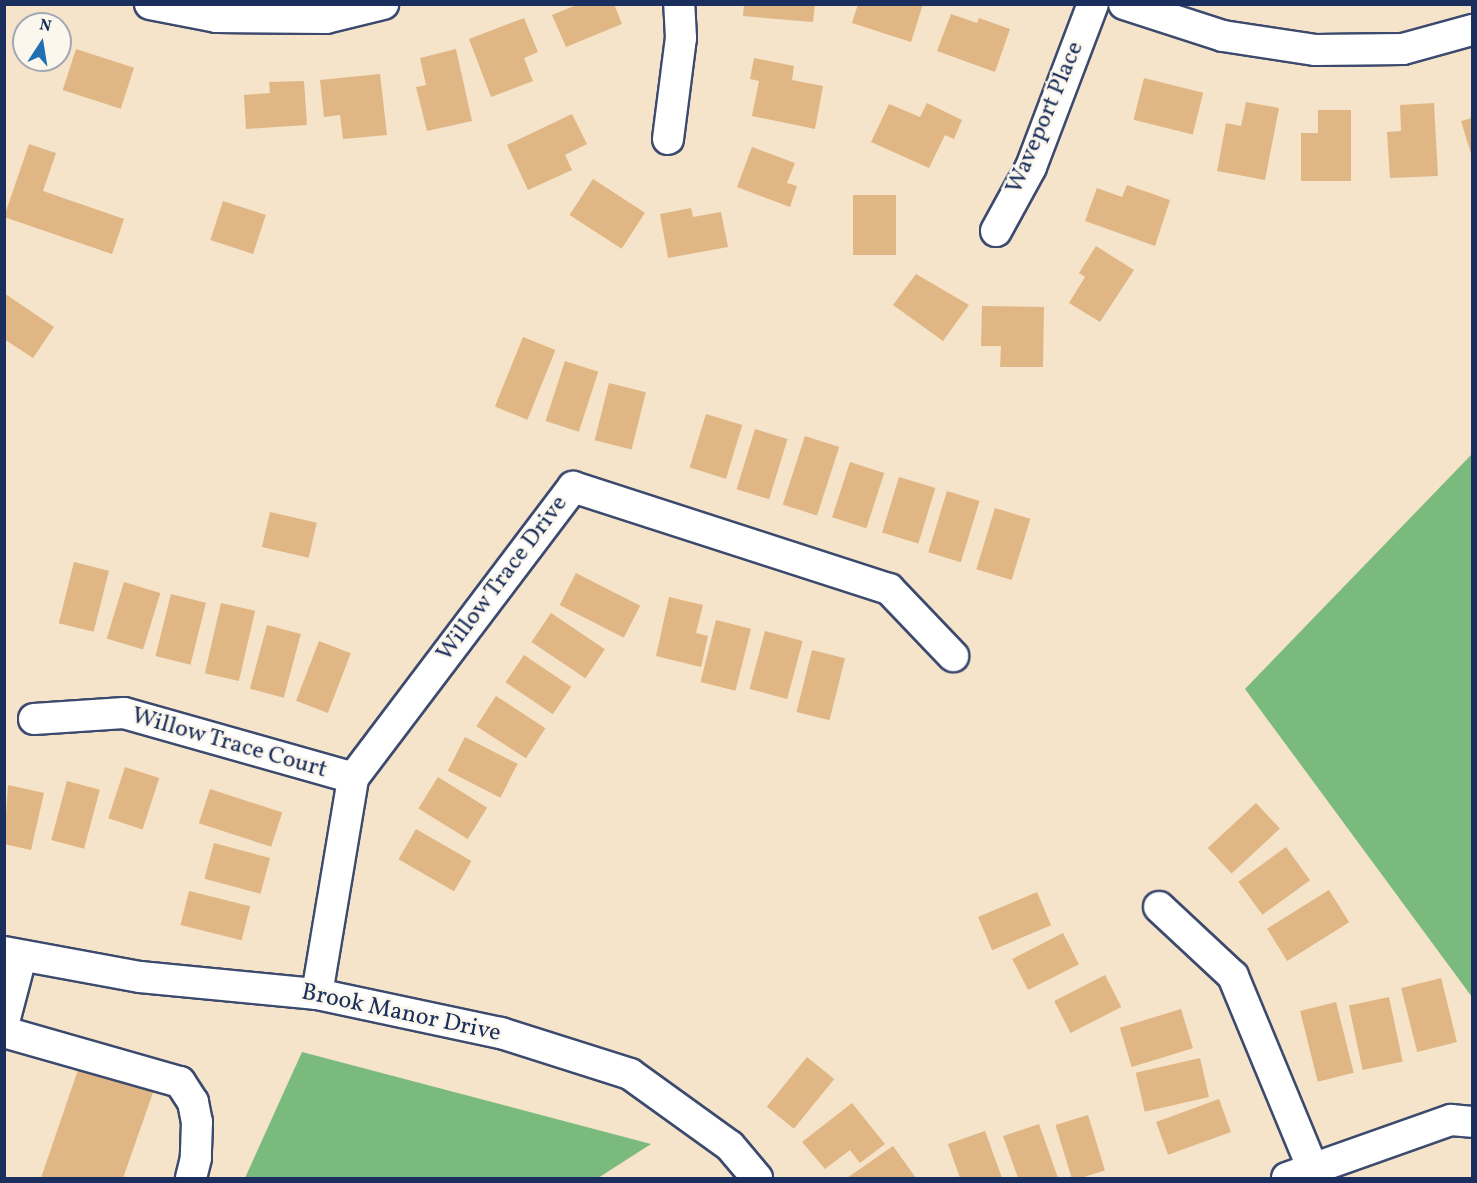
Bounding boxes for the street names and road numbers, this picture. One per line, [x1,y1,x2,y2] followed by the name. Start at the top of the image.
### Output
[1001,38,1091,198] street label: Waveport Place
[431,490,575,668] street label: Willow Trace Drive
[127,702,331,786] street label: Willow Trace Court
[299,979,503,1049] street label: Brook Manor Drive

